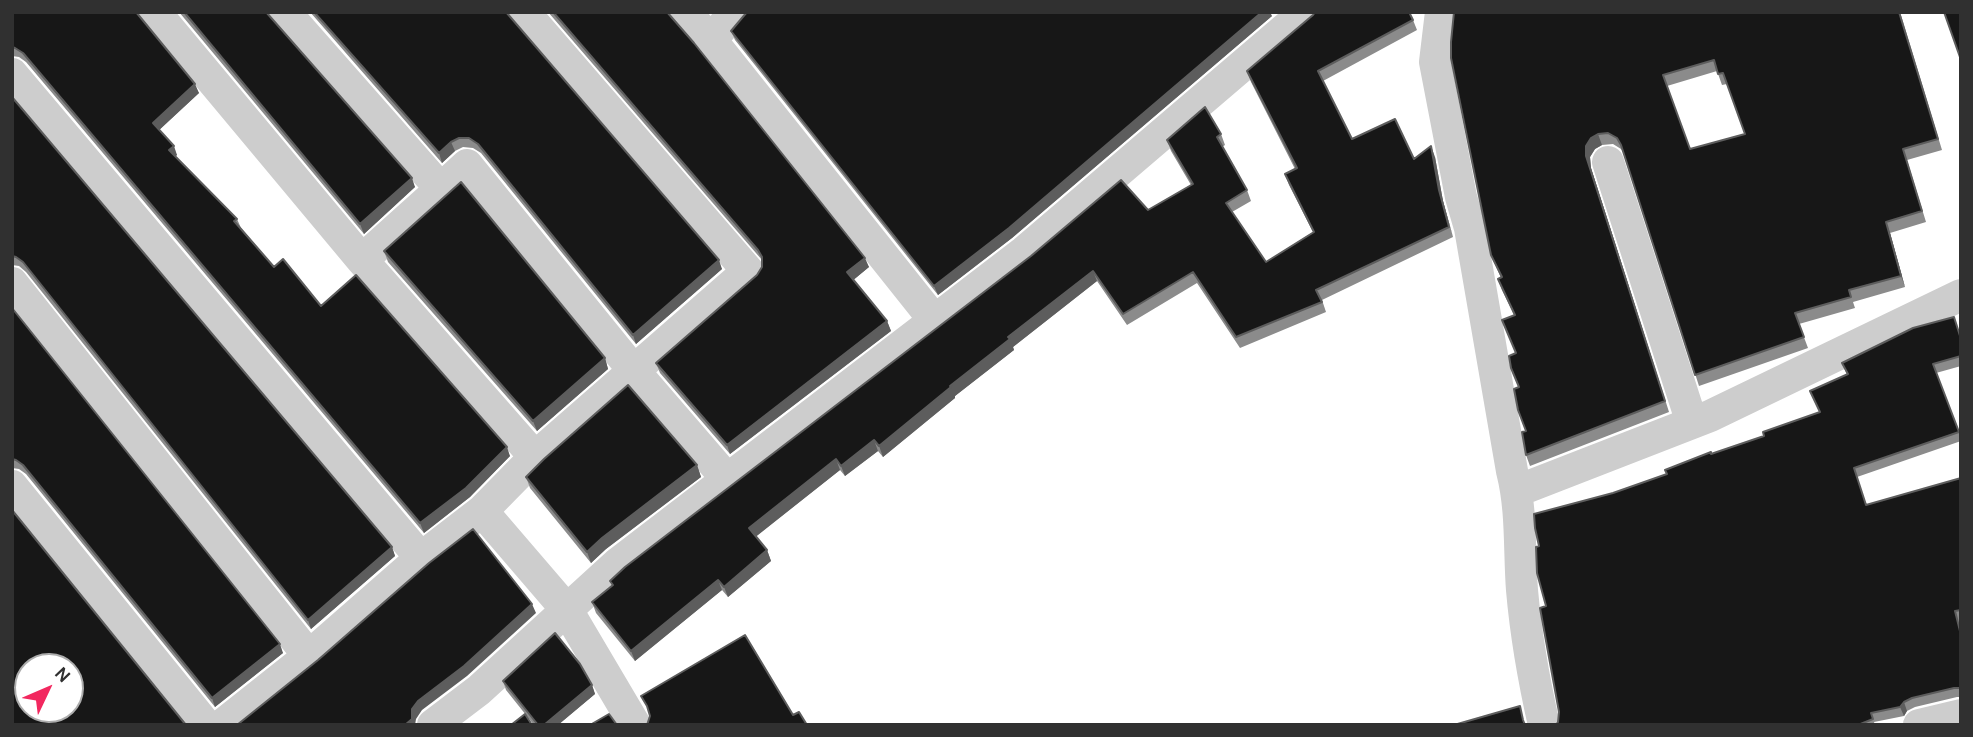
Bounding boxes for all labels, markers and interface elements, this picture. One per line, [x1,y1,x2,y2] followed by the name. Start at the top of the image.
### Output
[14,653,84,723] north arrow
[50,662,75,687] text: N

